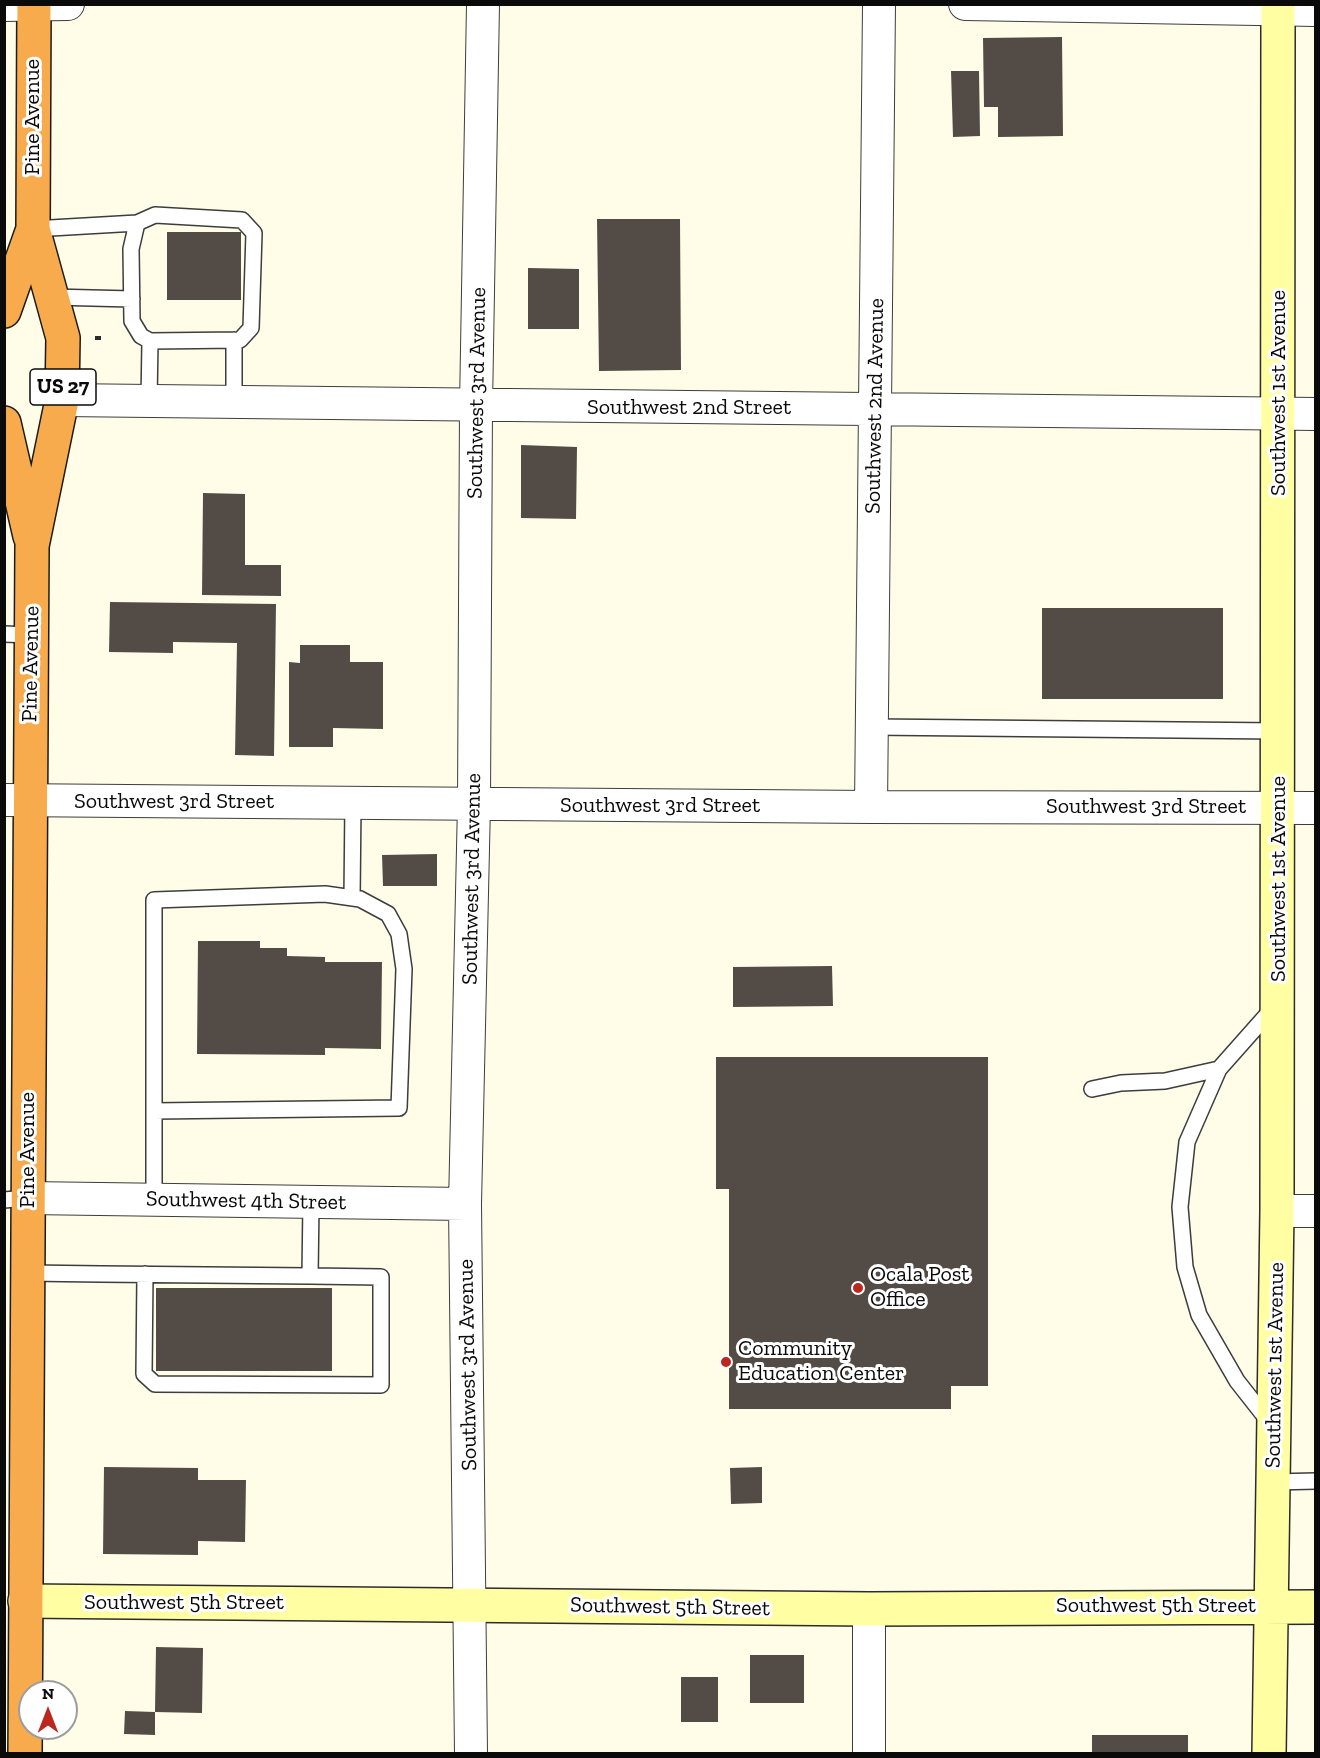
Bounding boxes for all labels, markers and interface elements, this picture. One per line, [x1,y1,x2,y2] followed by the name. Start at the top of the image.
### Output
[20,59,46,175] street label: Pine Avenue
[462,287,492,499] street label: Southwest 3rd Avenue
[1266,290,1292,496] street label: Southwest 1st Avenue
[860,298,890,514] street label: Southwest 2nd Avenue
[30,369,96,405] road number: US 27
[587,395,791,421] street label: Southwest 2nd Street
[17,606,45,722] street label: Pine Avenue
[457,773,487,985] street label: Southwest 3rd Avenue
[1266,776,1292,982] street label: Southwest 1st Avenue
[74,789,274,815] street label: Southwest 3rd Street
[560,793,760,819] street label: Southwest 3rd Street
[1046,794,1246,820] street label: Southwest 3rd Street
[15,1092,41,1208] street label: Pine Avenue
[146,1186,346,1216] street label: Southwest 4th Street
[453,1259,483,1471] street label: Southwest 3rd Avenue
[870,1262,970,1314] place label: Ocala Post Office
[1260,1262,1290,1468] street label: Southwest 1st Avenue
[851,1281,865,1295] marker: Ocala Post Office
[738,1336,904,1388] place label: Community Education Center
[719,1355,733,1369] marker: Community Education Center
[84,1590,284,1616] street label: Southwest 5th Street
[570,1592,770,1622] street label: Southwest 5th Street
[1056,1593,1256,1619] street label: Southwest 5th Street
[18,1680,78,1740] north arrow
[42,1684,54,1703] text: N

